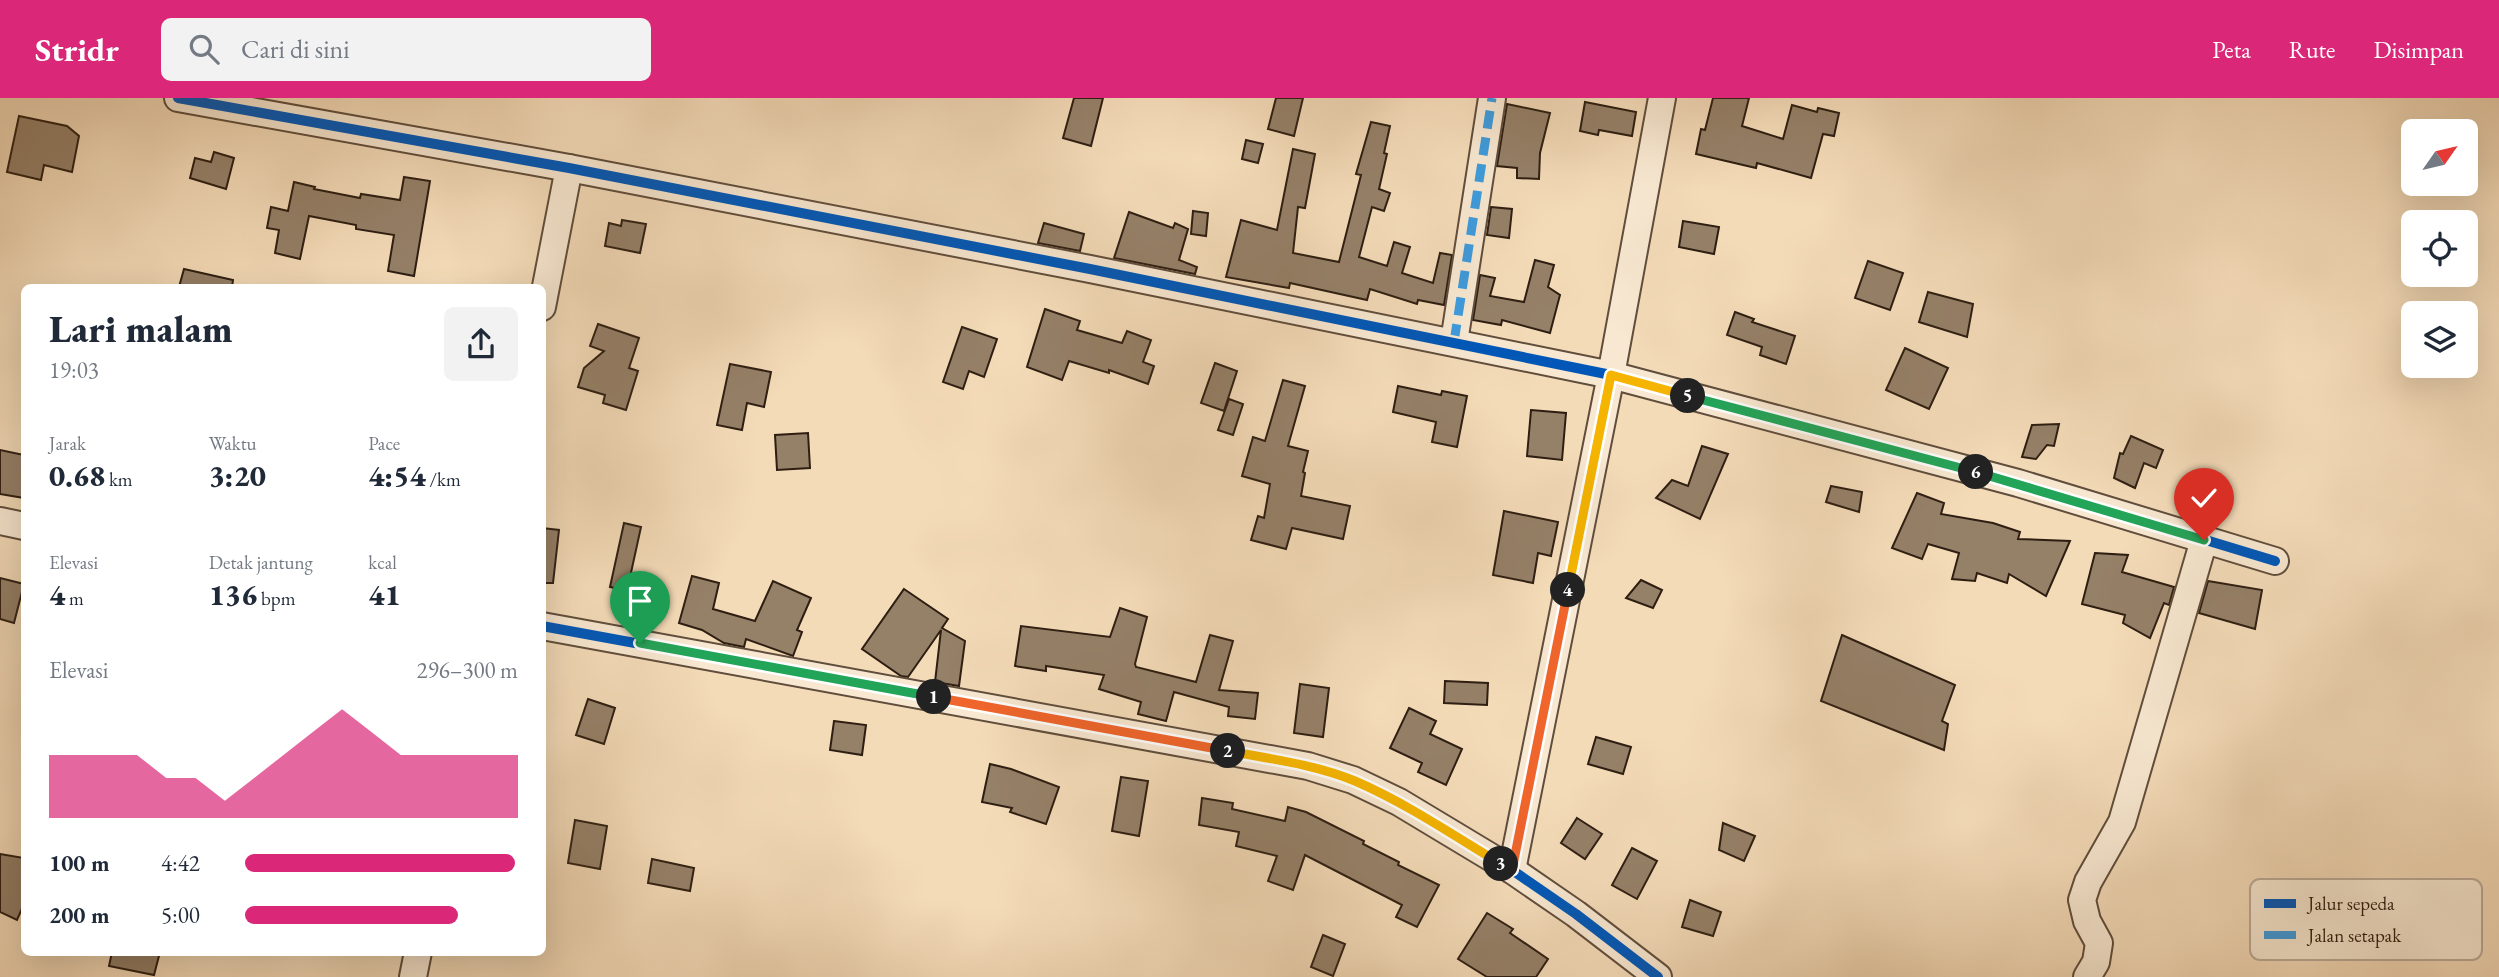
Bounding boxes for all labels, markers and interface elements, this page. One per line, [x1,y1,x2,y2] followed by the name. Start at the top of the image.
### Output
[161,18,651,81] search box
[35,28,119,71] text: Stridr
[185,30,223,68] icon: search
[241,32,350,66] text: Cari di sini
[2212,34,2251,65] text: Peta
[2289,34,2335,65] text: Rute
[2373,34,2464,65] text: Disimpan
[2401,119,2478,196] north arrow
[2401,119,2478,378] map controls
[2401,210,2478,287] button: locate
[2401,301,2478,378] button: layers
[49,304,233,353] text: Lari malam
[444,307,518,381] button: share
[49,355,99,385] text: 19:03
[1670,378,1706,414] pin: 5
[1682,383,1693,408] text: 5
[49,431,86,456] text: Jarak
[209,431,257,456] text: Waktu
[368,431,400,456] text: Pace
[1958,454,1994,490] pin: 6
[49,456,105,495] text: 0.68
[209,456,266,495] text: 3:20
[368,456,426,495] text: 4:54
[1970,459,1981,484] text: 6
[105,467,133,492] text: km
[426,467,461,492] text: /km
[2174,468,2234,540] pin
[2185,479,2223,517] icon: check
[49,550,98,575] text: Elevasi
[209,550,313,575] text: Detak jantung
[368,550,397,575] text: kcal
[610,571,670,643] pin
[1550,573,1586,608] pin: 4
[49,575,65,614] text: 4
[209,575,257,614] text: 136
[368,575,401,614] text: 41
[1562,577,1573,602] text: 4
[621,582,659,620] icon: arrive
[65,586,84,611] text: m
[257,586,296,611] text: bpm
[49,655,108,685] text: Elevasi
[417,655,518,685] text: 296–300 m
[916,680,951,714] pin: 1
[928,684,939,709] text: 1
[1210,734,1246,768] pin: 2
[1222,738,1233,763] text: 2
[1484,846,1518,882] pin: 3
[49,848,110,878] text: 100 m
[161,848,200,878] text: 4:42
[1495,851,1506,876] text: 3
[2250,879,2482,960] legend
[2306,891,2395,916] text: Jalur sepeda
[49,900,110,930] text: 200 m
[161,900,200,930] text: 5:00
[2306,923,2402,948] text: Jalan setapak

